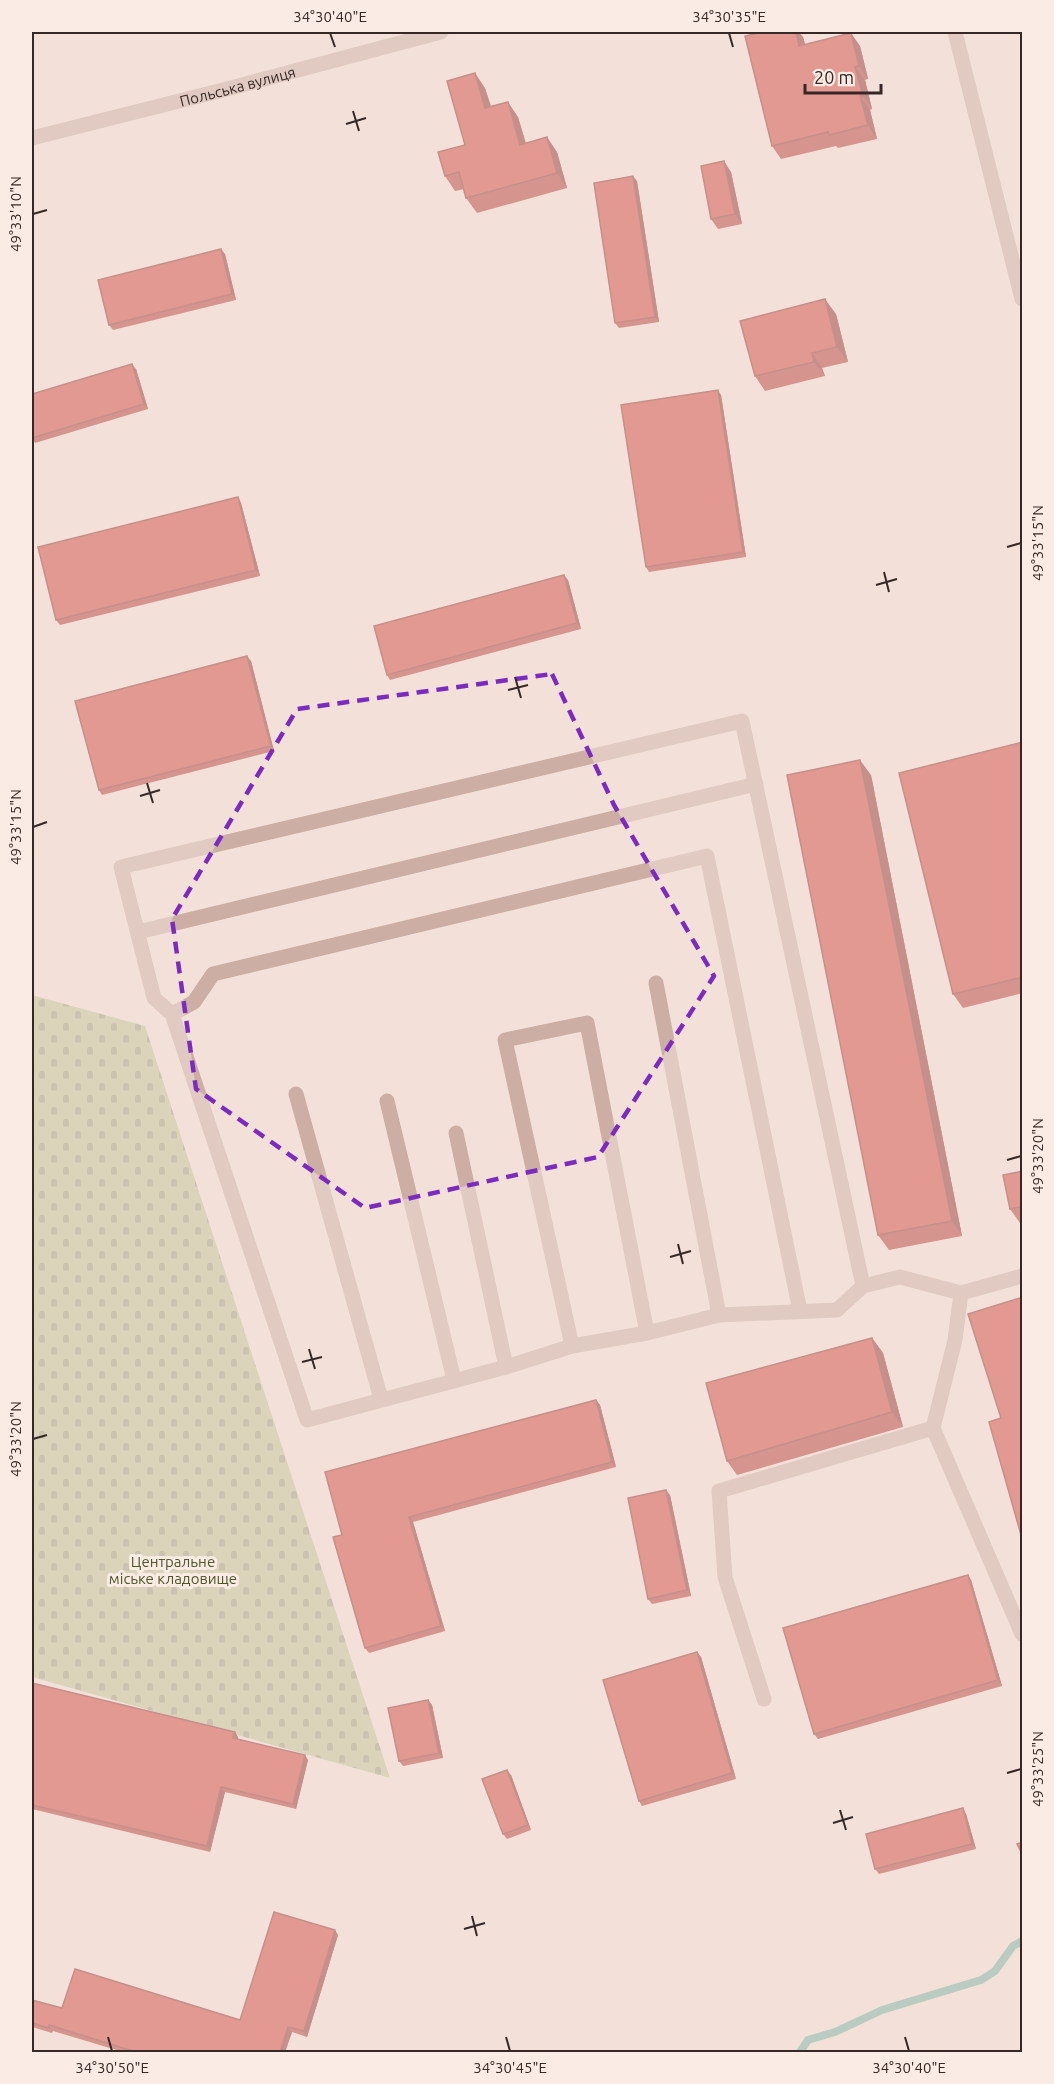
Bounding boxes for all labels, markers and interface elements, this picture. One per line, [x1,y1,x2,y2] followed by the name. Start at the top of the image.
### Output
[293,8,367,25] text: 34°30'40"E
[692,8,766,25] text: 34°30'35"E
[805,57,882,95] scale bar
[178,63,297,109] street label: Польська вулиця
[814,67,854,87] text: 20 m
[7,176,24,252] text: 49°33'10"N
[1029,505,1046,581] text: 49°33'15"N
[7,789,24,865] text: 49°33'15"N
[1029,1118,1046,1194] text: 49°33'20"N
[7,1401,24,1477] text: 49°33'20"N
[109,1553,237,1587] park label: Центральне міське кладовище
[1029,1731,1046,1807] text: 49°33'25"N
[75,2059,149,2076] text: 34°30'50"E
[473,2059,547,2076] text: 34°30'45"E
[872,2059,946,2076] text: 34°30'40"E

